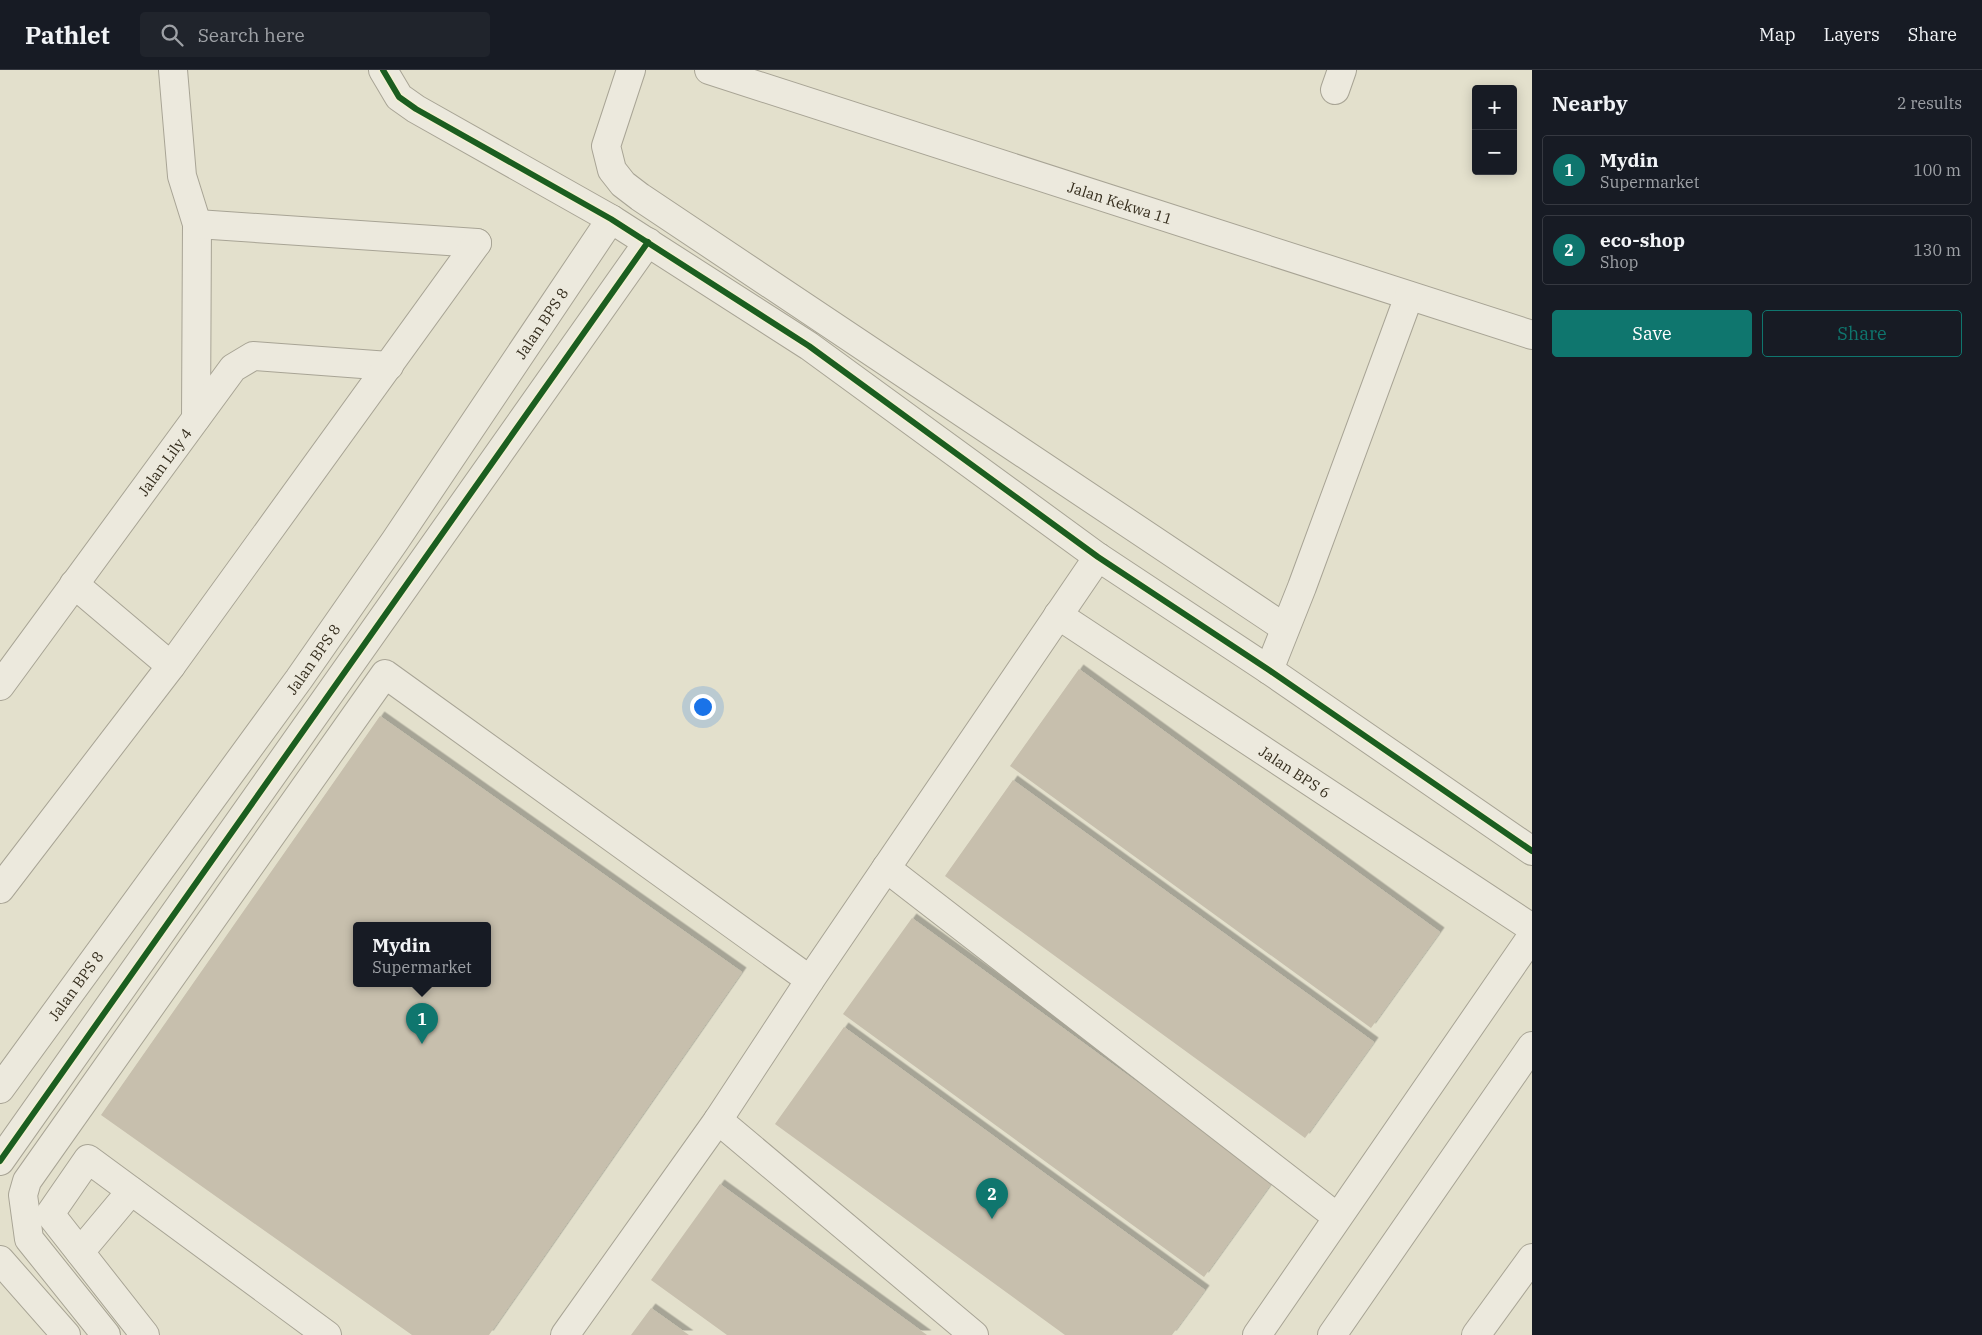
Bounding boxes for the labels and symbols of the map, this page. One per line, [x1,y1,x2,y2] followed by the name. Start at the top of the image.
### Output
[1065,177,1175,228] street label: Jalan Kekwa 11
[511,284,572,362] street label: Jalan BPS 8
[133,424,195,499] street label: Jalan Lily 4
[282,620,344,698] street label: Jalan BPS 8
[690,694,716,720] your location
[1256,741,1334,802] street label: Jalan BPS 6
[44,947,107,1024] street label: Jalan BPS 8
[406,1003,438,1044] pin: 1
[976,1178,1008,1219] pin: 2

